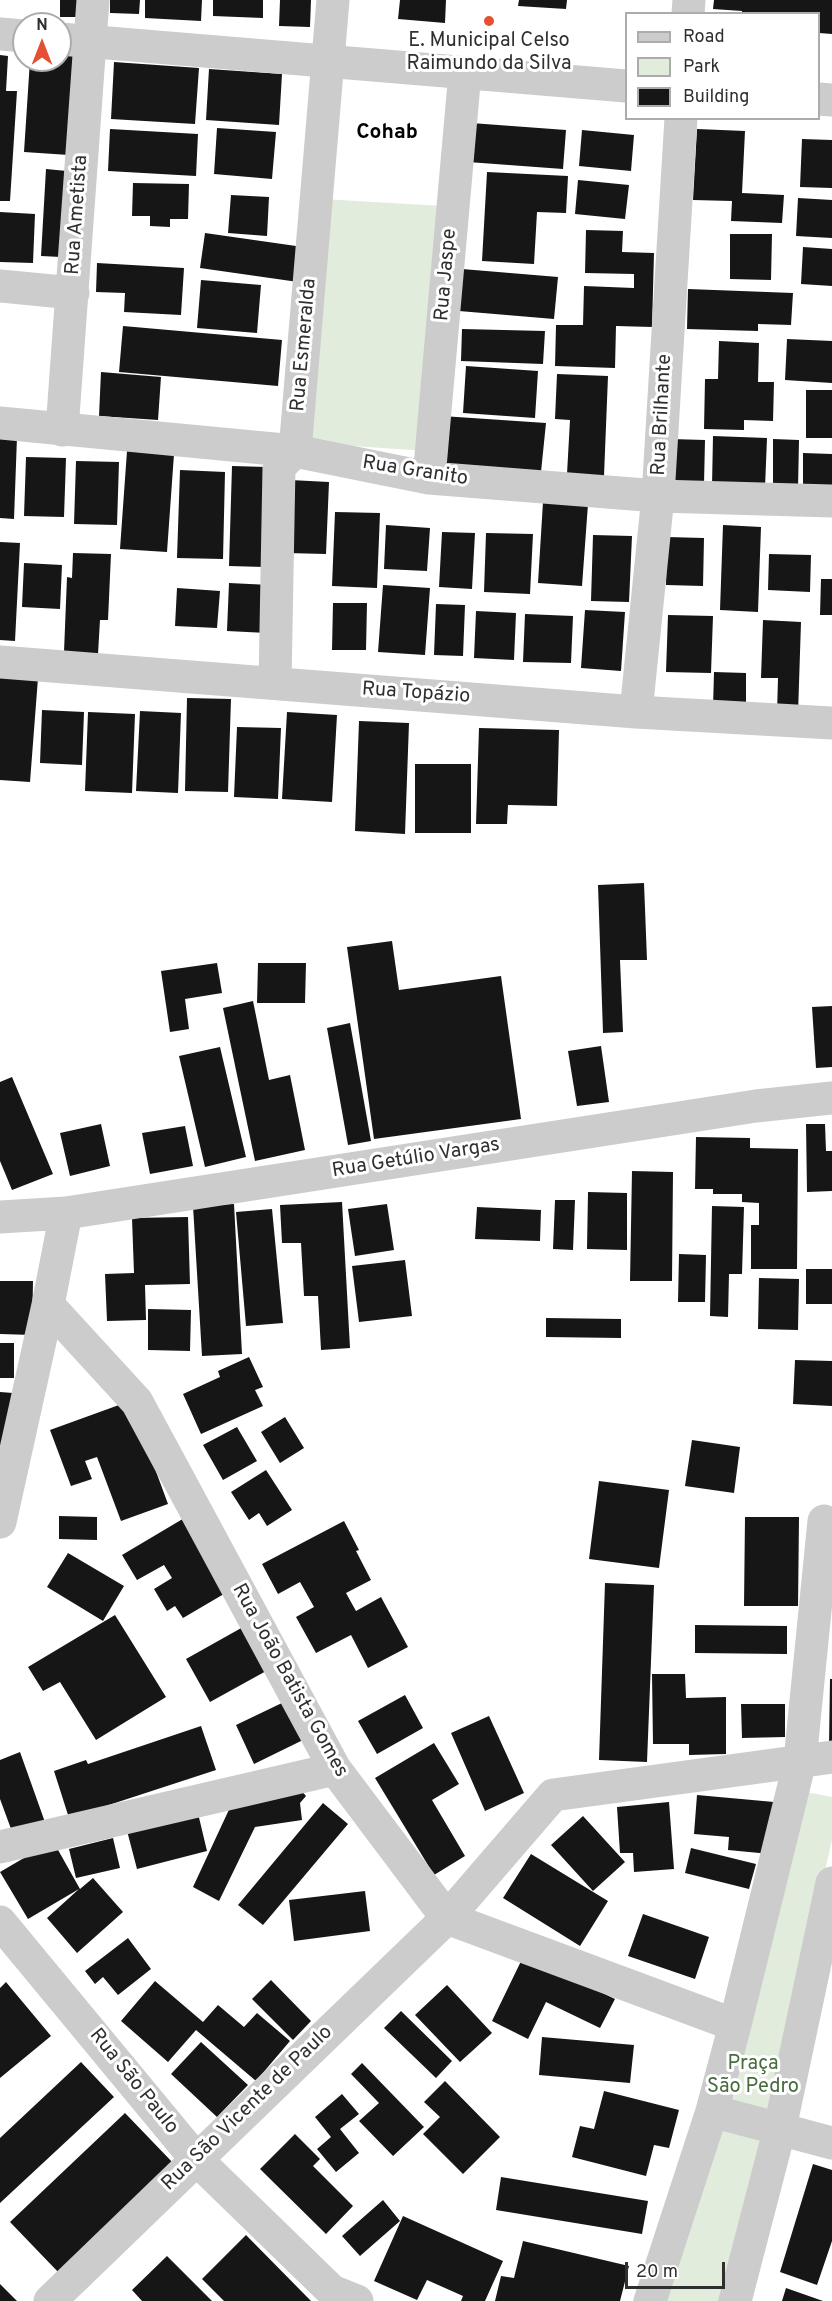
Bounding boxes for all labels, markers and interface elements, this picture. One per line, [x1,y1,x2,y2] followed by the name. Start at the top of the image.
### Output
[12,12,72,72] north arrow
[625,12,820,120] legend
[482,14,496,28] marker: E. Municipal Celso Raimundo da Silva
[36,16,48,36] text: N
[683,26,725,49] text: Road
[407,30,571,77] place label: E. Municipal Celso Raimundo da Silva
[683,56,720,79] text: Park
[683,86,749,109] text: Building
[356,121,418,147] district label: Cohab
[62,154,94,276] street label: Rua Ametista
[431,228,463,322] street label: Rua Jaspe
[287,277,323,413] street label: Rua Esmeralda
[648,353,678,477] street label: Rua Brilhante
[361,452,469,492] street label: Rua Granito
[361,678,471,710] street label: Rua Topázio
[330,1134,502,1184] street label: Rua Getúlio Vargas
[226,1580,352,1782] street label: Rua João Batista Gomes
[158,2021,338,2197] street label: Rua São Vicente de Paulo
[83,2025,183,2139] street label: Rua São Paulo
[707,2053,799,2100] park label: Praça São Pedro
[628,2250,728,2288] scale bar
[636,2261,678,2284] text: 20 m

